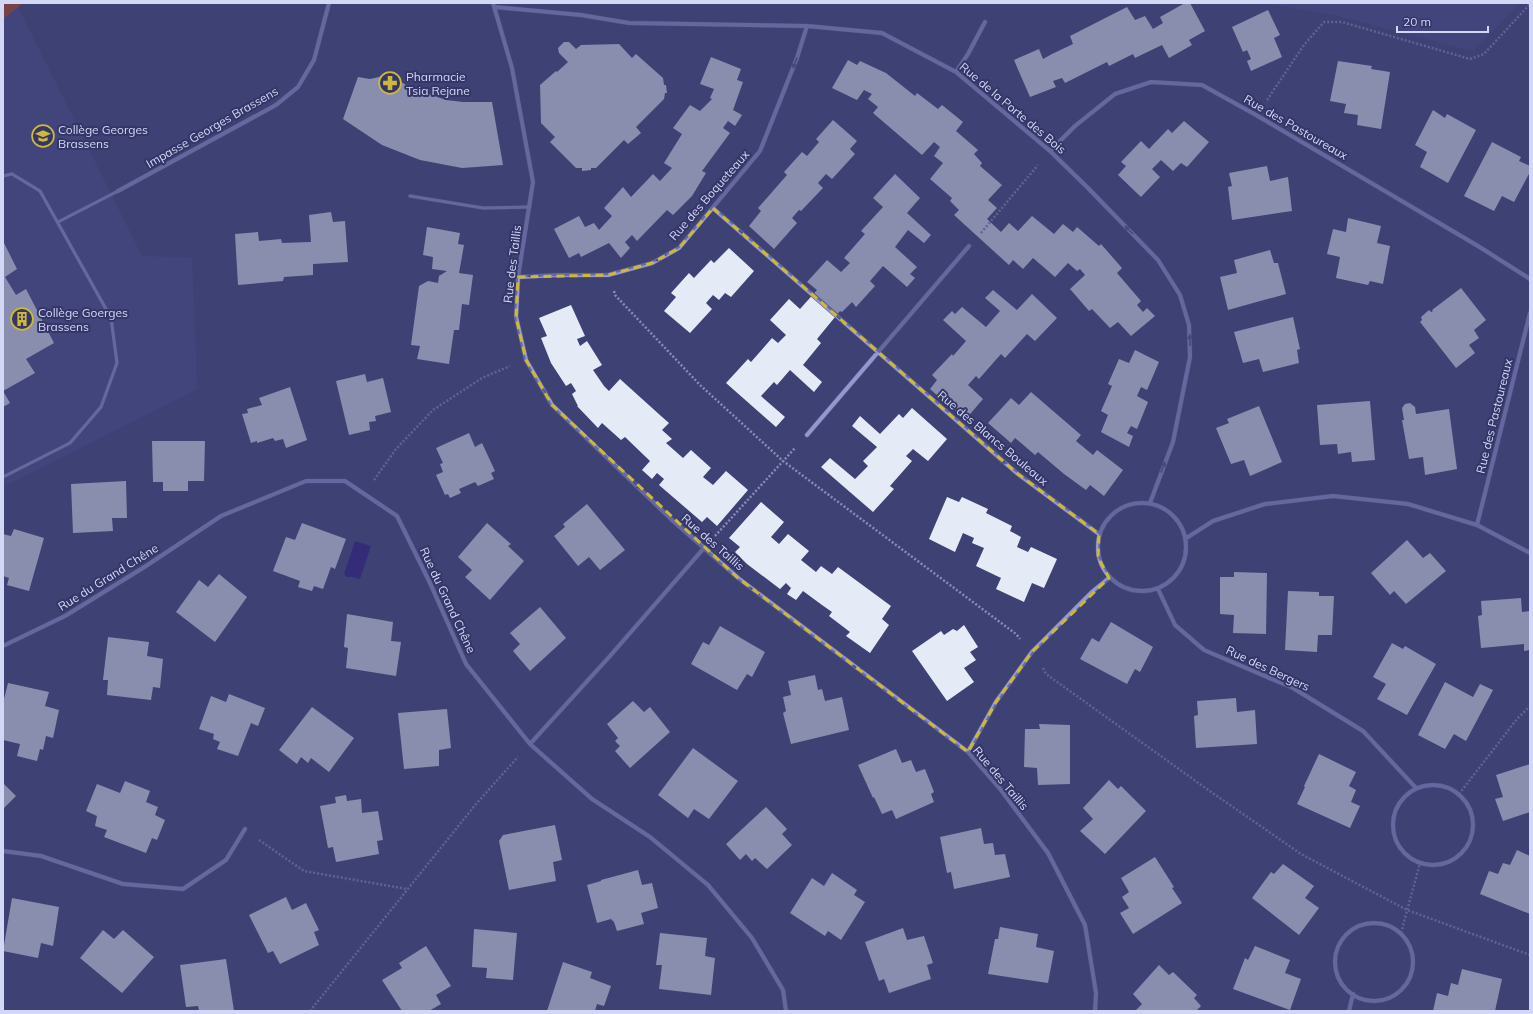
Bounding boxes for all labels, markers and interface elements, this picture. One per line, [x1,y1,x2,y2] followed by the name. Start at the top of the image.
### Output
[1397,8,1488,34] scale bar
[1403,14,1431,29] text: 20 m
[792,57,798,68] one-way arrow
[957,59,1069,157] street label: Rue de la Porte des Bois
[406,69,470,98] place label: Pharmacie Tsia Rejane
[377,70,403,96] pharmacy icon: Pharmacie Tsia Rejane
[143,83,281,171] street label: Impasse Georges Brassens
[1241,91,1351,163] street label: Rue des Pastoureaux
[58,122,148,151] place label: Collège Georges Brassens
[30,123,56,149] school or university icon: Collège Georges Brassens
[666,146,753,243] street label: Rue des Boqueteaux
[500,224,524,304] street label: Rue des Taillis
[1124,225,1134,235] one-way arrow
[737,229,747,238] one-way arrow
[655,254,667,261] one-way arrow
[527,273,540,279] one-way arrow
[38,305,128,334] place label: Collège Goerges Brassens
[9,306,35,332] building icon: Collège Goerges Brassens
[834,315,845,324] one-way arrow
[1186,334,1193,346] one-way arrow
[1472,357,1516,475] street label: Rue des Pastoureaux
[542,387,549,399] one-way arrow
[935,387,1052,489] street label: Rue des Blancs Bouleaux
[996,455,1006,464] one-way arrow
[1161,460,1167,472] one-way arrow
[632,481,642,490] one-way arrow
[678,511,748,573] street label: Rue des Taillis
[55,540,161,614] street label: Rue du Grand Chêne
[417,545,479,655] street label: Rue du Grand Chêne
[750,586,760,594] one-way arrow
[1224,642,1312,694] street label: Rue des Bergers
[853,665,864,674] one-way arrow
[970,743,1032,813] street label: Rue des Taillis

